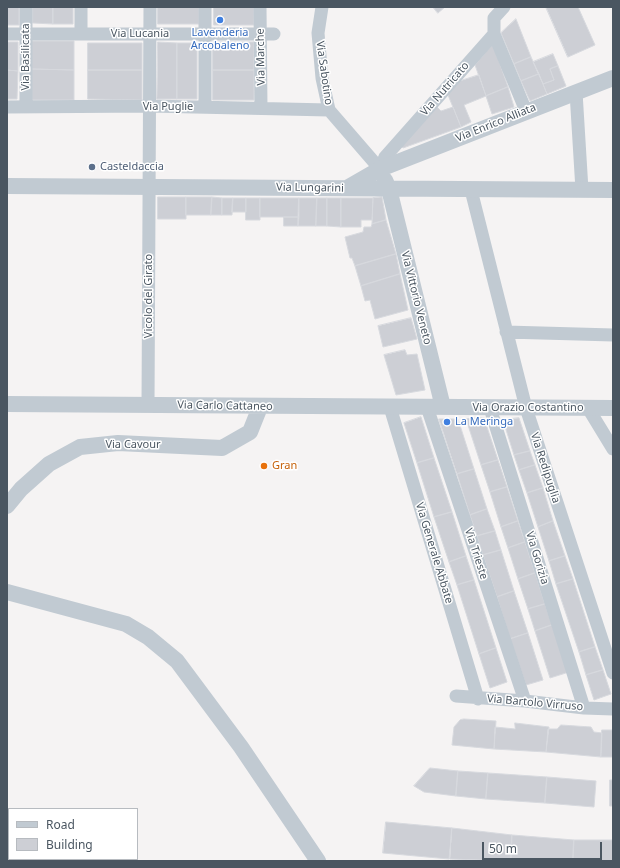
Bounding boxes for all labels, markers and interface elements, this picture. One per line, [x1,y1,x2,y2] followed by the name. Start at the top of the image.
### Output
[215,15,225,25] marker: Lavenderia Arcobaleno
[19,23,33,91] street label: Via Basilicata
[191,26,249,52] place label: Lavenderia Arcobaleno
[111,27,169,41] street label: Via Lucania
[254,28,268,86] street label: Via Marche
[313,40,335,106] street label: Via Sabotino
[418,59,472,119] street label: Via Nutricato
[143,100,193,114] street label: Via Puglie
[454,101,538,145] street label: Via Enrico Alliata
[100,160,164,174] place label: Casteldaccia
[87,162,97,172] marker: Casteldaccia
[276,181,344,195] street label: Via Lungarini
[398,250,434,346] street label: Via Vittorio Veneto
[142,254,156,338] street label: Vicolo del Girato
[177,399,273,413] street label: Via Carlo Cattaneo
[472,401,584,415] street label: Via Orazio Costantino
[455,415,513,429] place label: La Meringa
[442,417,452,427] marker: La Meringa
[527,431,563,505] street label: Via Redipuglia
[105,438,161,452] street label: Via Cavour
[272,459,297,473] place label: Gran
[259,461,269,471] marker: Gran
[412,501,456,605] street label: Via Generale Abbate
[462,527,490,581] street label: Via Trieste
[523,530,551,586] street label: Via Gorizia
[486,692,584,714] street label: Via Bartolo Virruso
[8,808,138,860] legend
[46,816,75,833] text: Road
[484,834,604,860] scale bar
[46,836,93,853] text: Building
[489,840,517,857] text: 50 m

